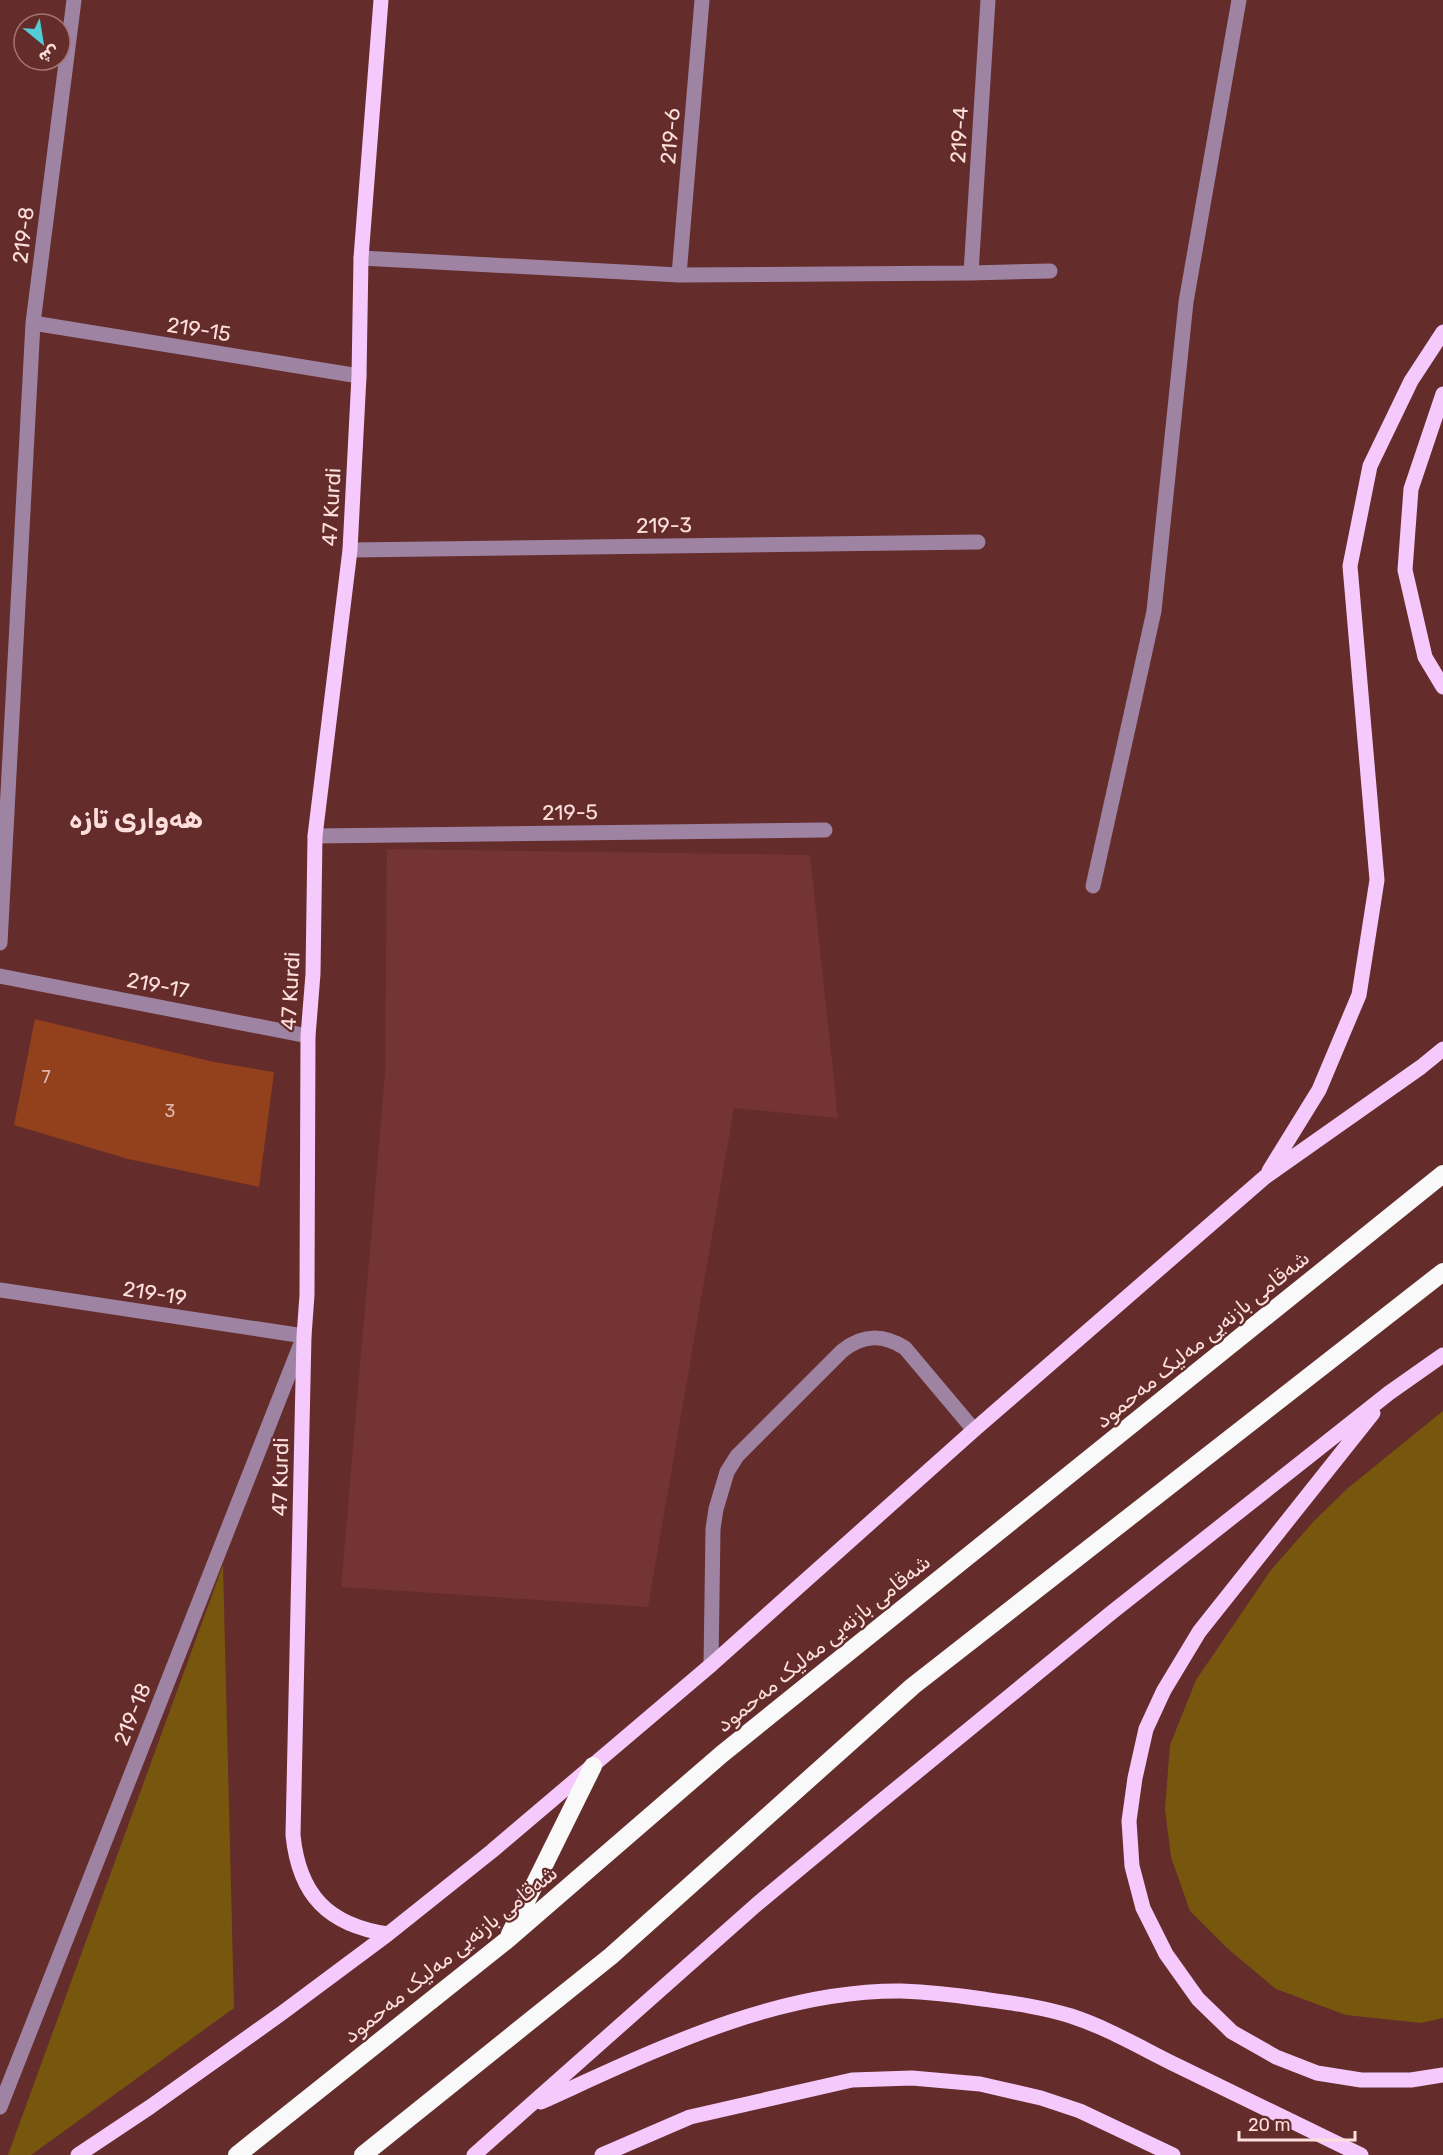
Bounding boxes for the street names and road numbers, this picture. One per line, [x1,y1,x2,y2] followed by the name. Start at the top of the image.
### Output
[945,106,973,164] street label: 219-4
[655,107,685,165] street label: 219-6
[7,205,39,265] street label: 219-8
[165,312,233,346] street label: 219-15
[316,467,346,547] street label: 47 Kurdi
[636,512,692,538] street label: 219-3
[542,799,598,825] street label: 219-5
[275,951,305,1031] street label: 47 Kurdi
[125,967,191,1003] street label: 219-17
[1090,1245,1314,1433] street label: شەقامی بازنەیی مەلیک مەحمود
[121,1276,189,1310] street label: 219-19
[267,1437,293,1517] street label: 47 Kurdi
[711,1549,935,1737] street label: شەقامی بازنەیی مەلیک مەحمود
[108,1679,156,1749] street label: 219-18
[338,1860,562,2048] street label: شەقامی بازنەیی مەلیک مەحمود

